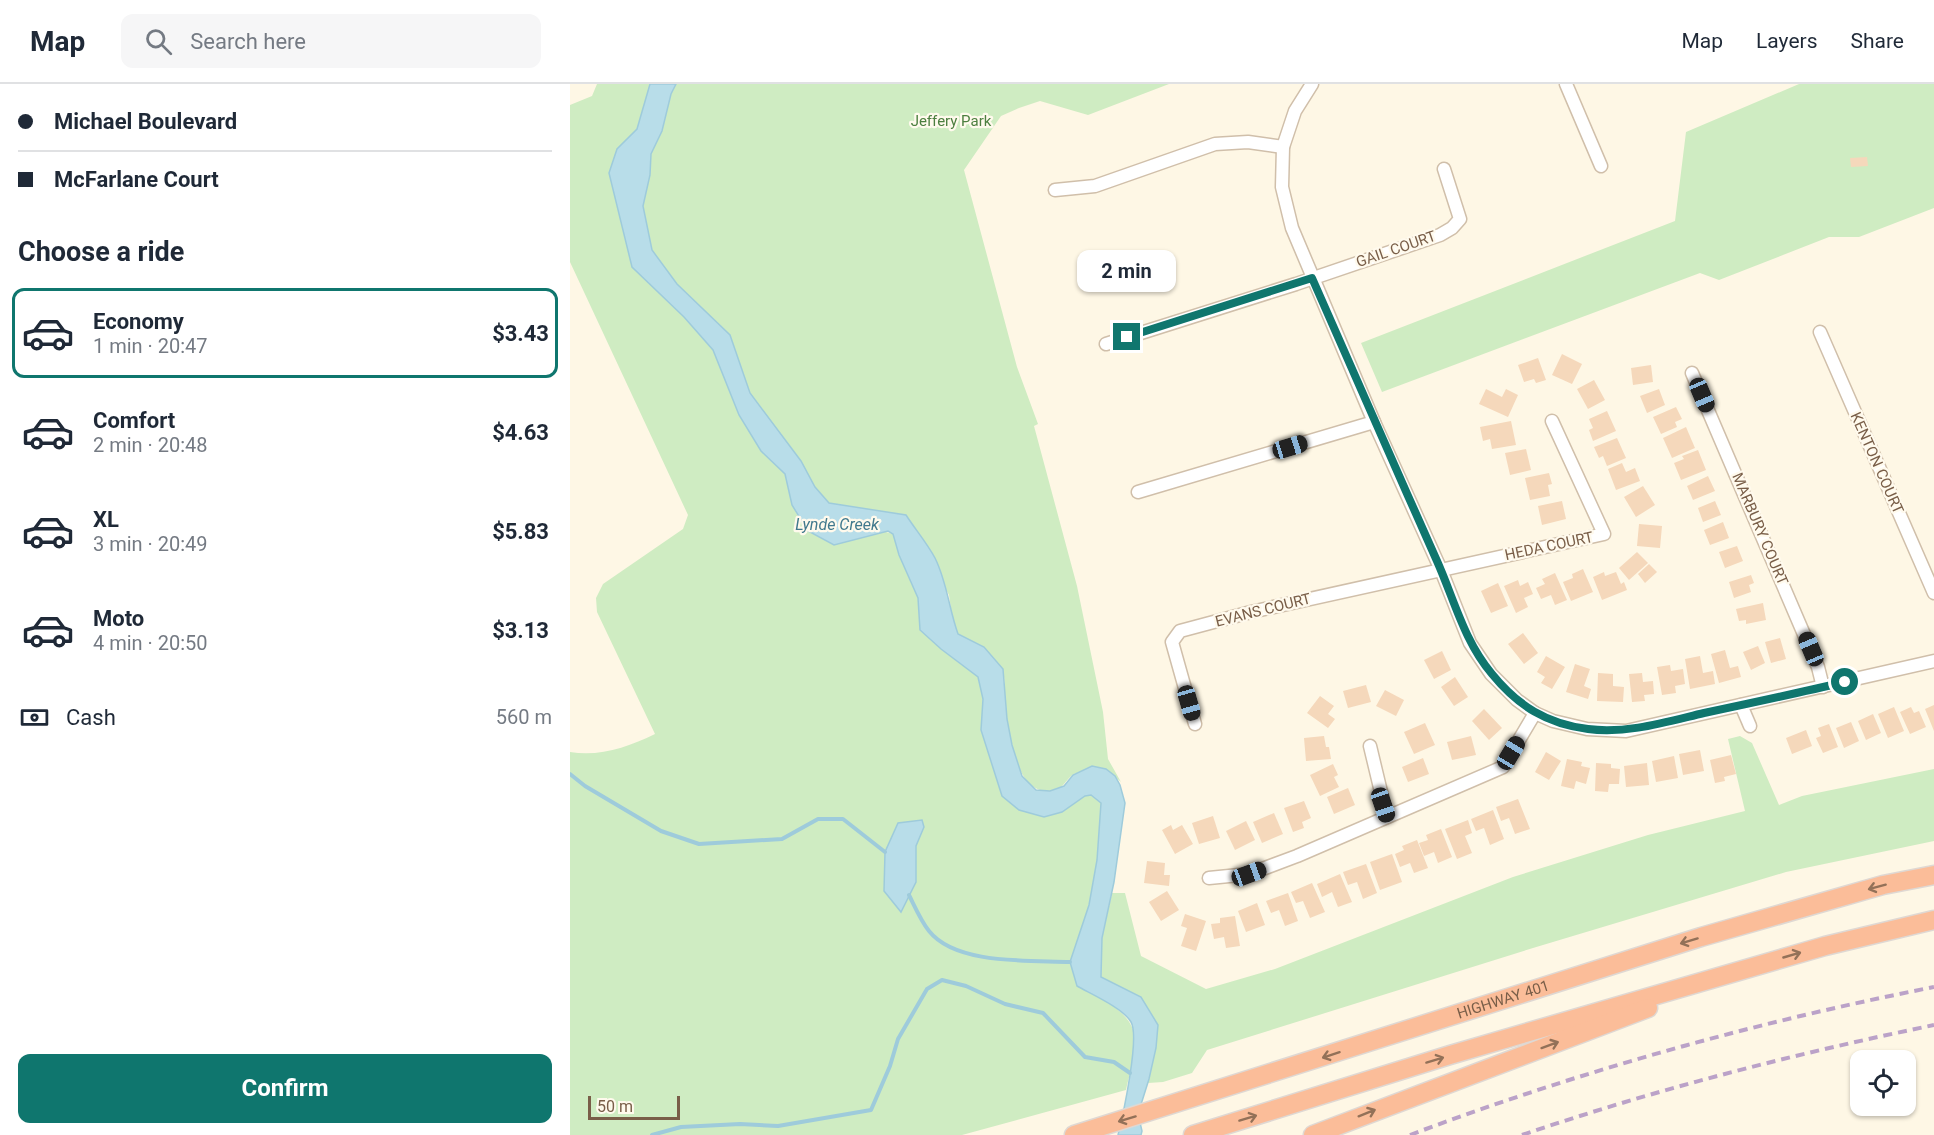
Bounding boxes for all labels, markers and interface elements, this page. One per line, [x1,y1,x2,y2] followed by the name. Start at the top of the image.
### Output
[121,14,541,68] search box
[30,25,85,58] text: Map
[142,25,175,58] icon: search
[190,29,306,54] text: Search here
[1681,29,1723,53] text: Map
[1756,29,1817,53] text: Layers
[1850,29,1904,53] text: Share
[54,109,237,134] text: Michael Boulevard
[911,112,992,130] park label: Jeffery Park
[54,167,219,192] text: McFarlane Court
[1354,227,1438,271] street label: GAIL COURT
[18,236,184,268] text: Choose a ride
[1078,250,1176,292] callout: 2 min
[1101,259,1152,283] text: 2 min
[21,306,75,360] icon: car
[93,309,184,334] text: Economy
[492,321,549,346] text: $3.43
[1113,323,1140,350] route end
[93,334,208,358] text: 1 min · 20:47
[1687,375,1717,415] car
[21,405,75,459] icon: car
[93,408,175,433] text: Comfort
[1847,409,1907,517] street label: KENTON COURT
[492,420,549,445] text: $4.63
[93,433,208,457] text: 2 min · 20:48
[1270,433,1310,461] car
[1728,470,1792,588] street label: MARBURY COURT
[21,504,75,558] icon: car
[93,507,119,532] text: XL
[795,515,880,534] water label: Lynde Creek
[492,519,549,544] text: $5.83
[1503,528,1595,564] street label: HEDA COURT
[93,532,208,556] text: 3 min · 20:49
[1213,589,1313,631] street label: EVANS COURT
[21,603,75,657] icon: car
[93,606,144,631] text: Moto
[492,618,549,643] text: $3.13
[1796,629,1826,669] car
[93,631,208,655] text: 4 min · 20:50
[1831,668,1858,695] route start
[1175,683,1203,723] car
[18,701,51,734] icon: cash
[66,705,116,730] text: Cash
[496,705,552,729] text: 560 m
[1494,733,1528,773] car
[1369,785,1397,825] car
[1229,859,1269,889] car
[1868,882,1887,893] one-way arrow
[1680,936,1699,947] one-way arrow
[1782,949,1801,960] one-way arrow
[1455,976,1552,1023] street label: HIGHWAY 401
[1540,1039,1559,1050] one-way arrow
[1850,1050,1916,1116] map controls
[1850,1050,1916,1116] button: locate
[1322,1051,1341,1062] one-way arrow
[1425,1053,1444,1064] one-way arrow
[18,1054,552,1123] button: Confirm
[588,1093,680,1120] scale bar
[597,1097,633,1116] text: 50 m
[1358,1107,1376,1118] one-way arrow
[1238,1111,1257,1122] one-way arrow
[1118,1114,1137,1125] one-way arrow

